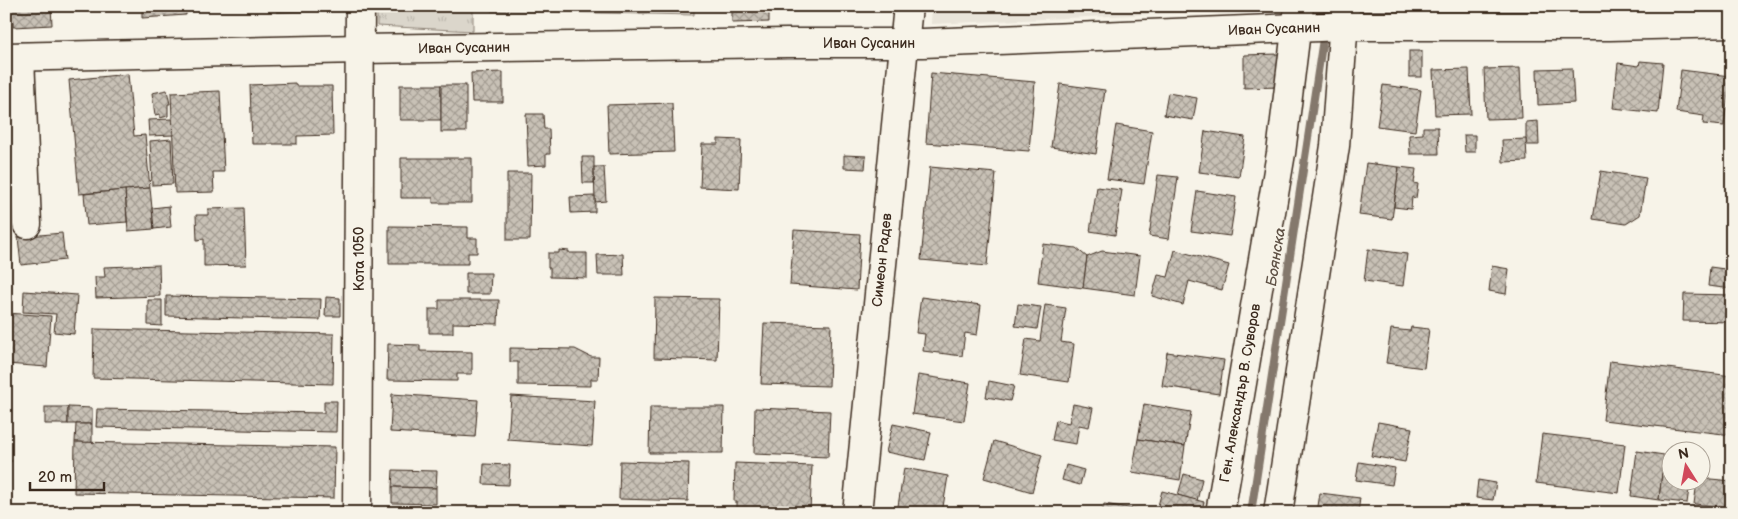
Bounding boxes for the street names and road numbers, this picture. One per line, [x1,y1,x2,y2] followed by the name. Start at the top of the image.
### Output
[1228,19,1320,39] street label: Иван Сусанин
[823,35,915,52] street label: Иван Сусанин
[418,39,510,57] street label: Иван Сусанин
[869,212,895,308] street label: Симеон Радев
[351,227,368,291] street label: Кота 1050
[1216,302,1264,484] street label: Ген. Александър В. Суворов

